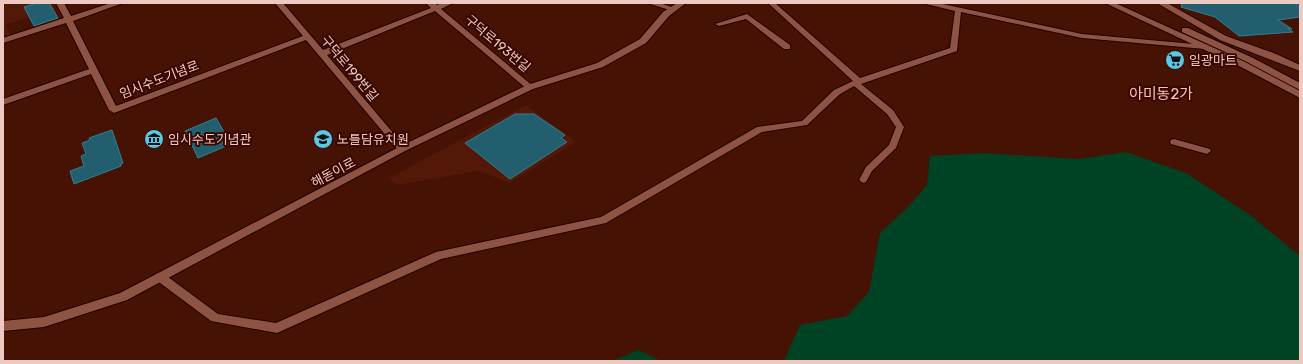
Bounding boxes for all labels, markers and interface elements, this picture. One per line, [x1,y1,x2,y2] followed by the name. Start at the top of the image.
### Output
[462,12,533,75] street label: 구덕로193번길
[318,33,381,104] street label: 구덕로199번길
[1164,49,1186,71] supermarket icon: 일광마트
[1189,53,1237,68] place label: 일광마트
[117,57,201,101] street label: 임시수도기념로
[1129,85,1193,103] district label: 아미동2가
[143,128,165,150] museum icon: 임시수도기념관
[312,128,334,150] school or university icon: 노틀담유치원
[168,132,252,147] place label: 임시수도기념관
[337,132,409,147] place label: 노틀담유치원
[309,155,358,190] street label: 해돋이로

